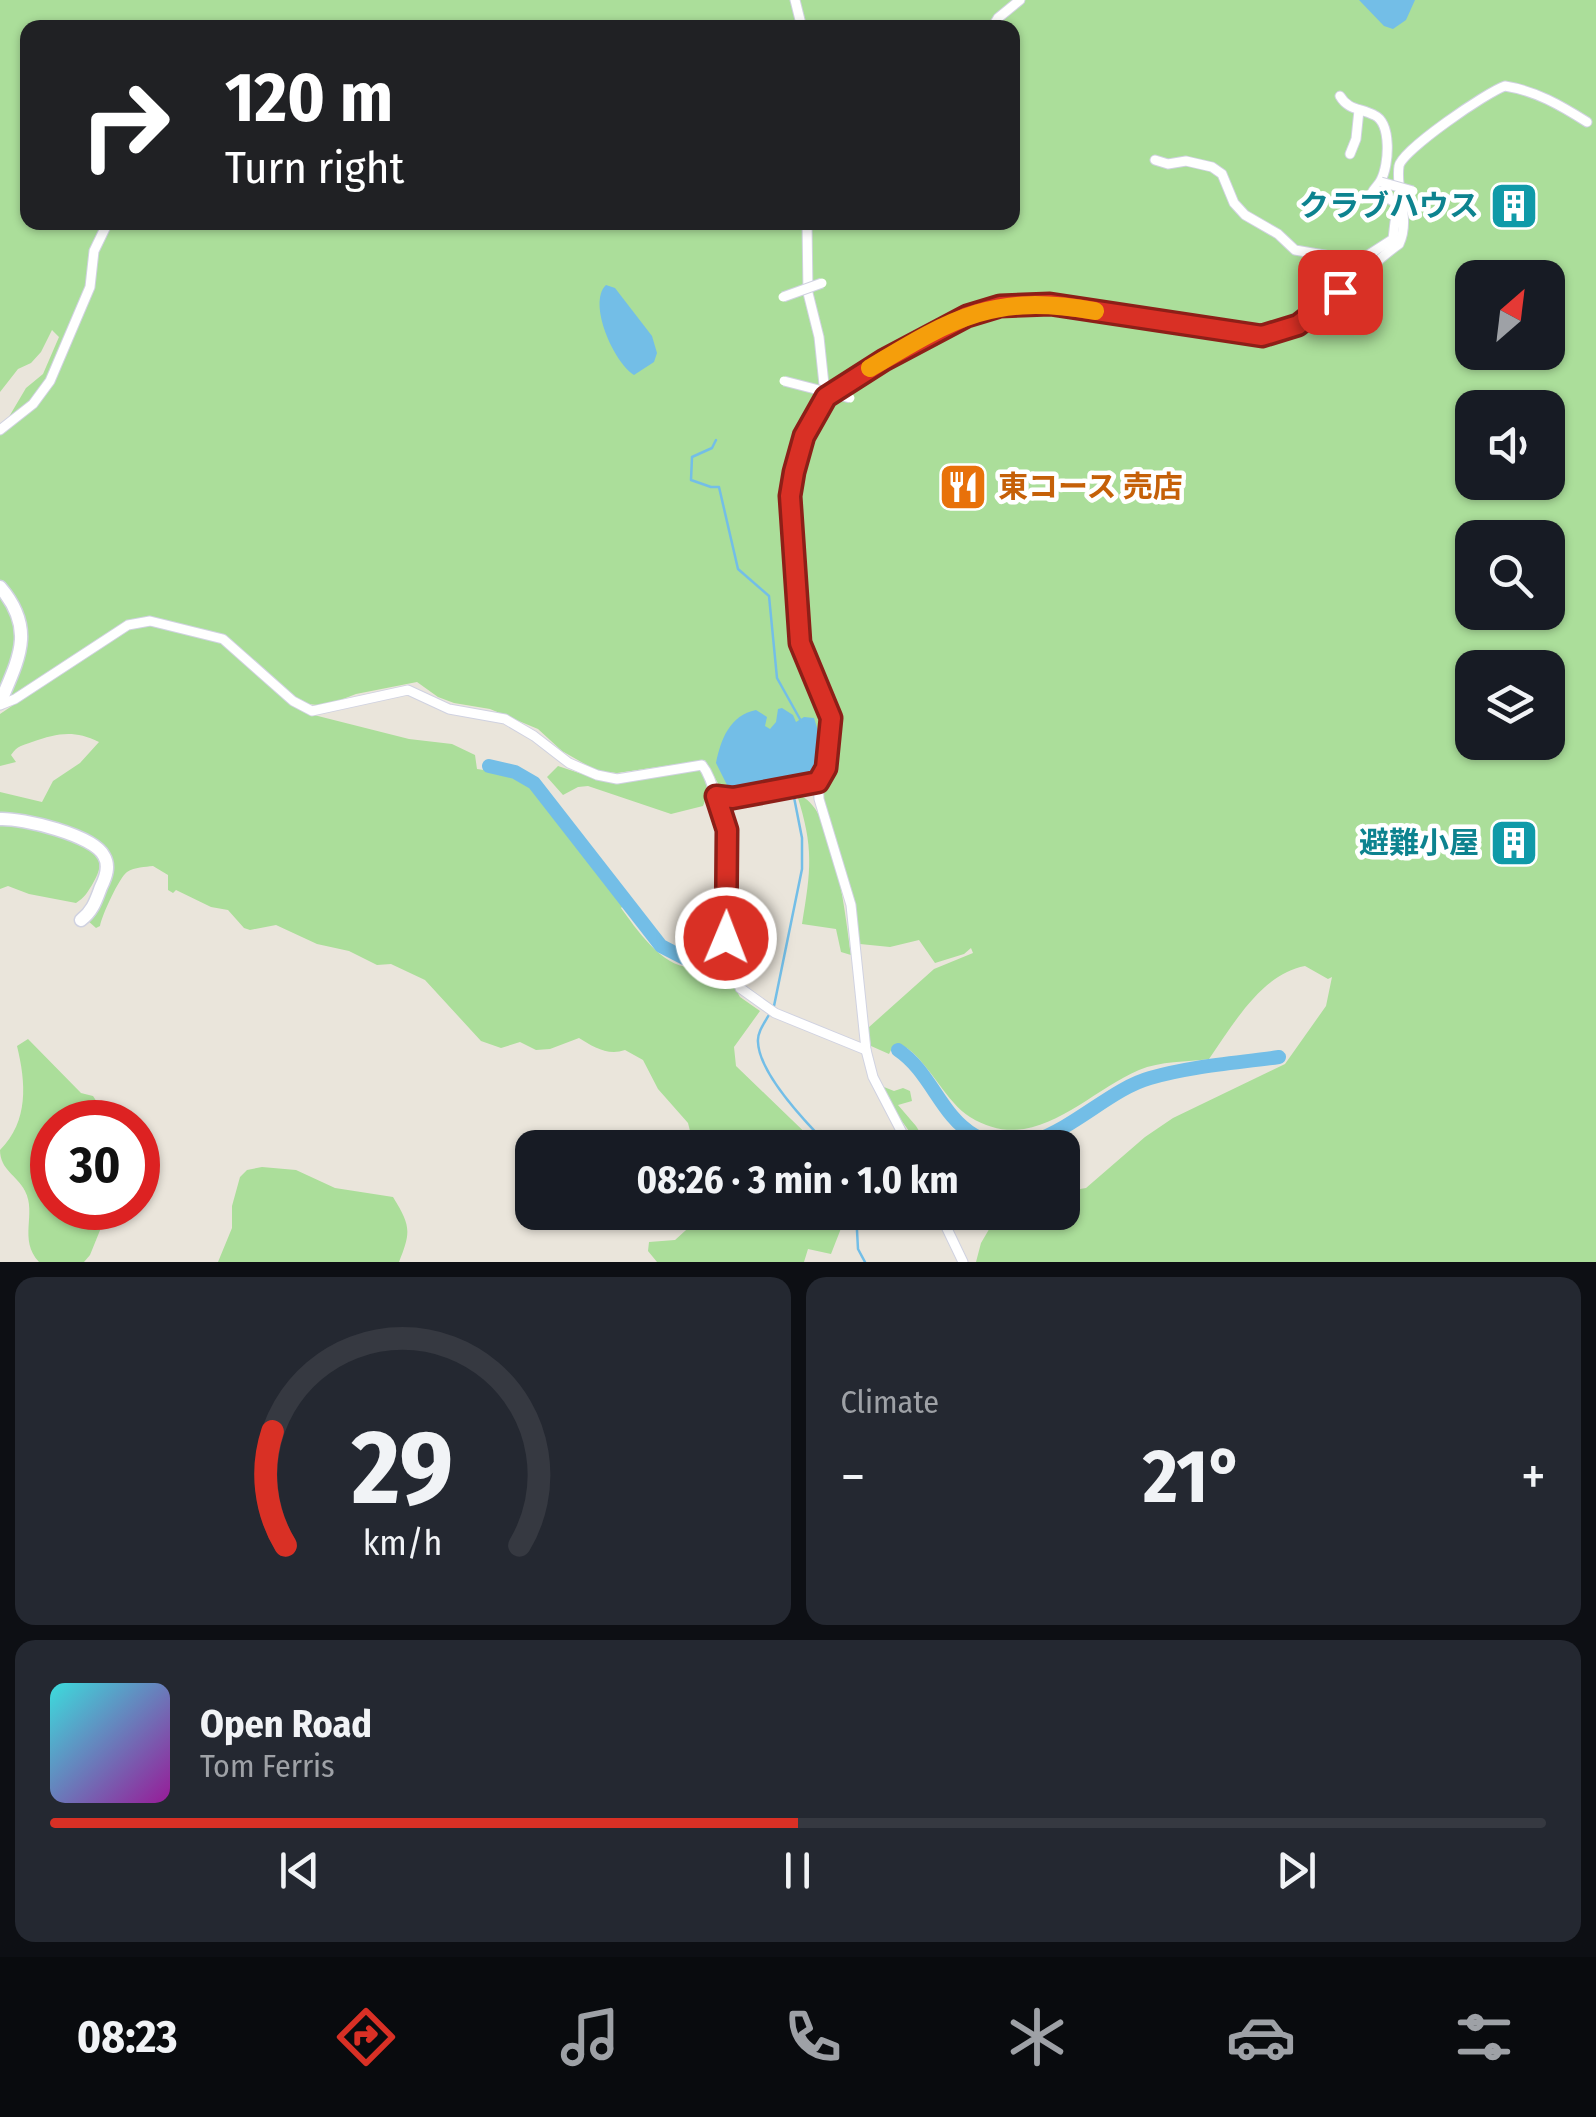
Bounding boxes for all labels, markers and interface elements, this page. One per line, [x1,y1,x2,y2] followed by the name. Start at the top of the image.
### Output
[225,56,393,140] text: 120 m
[60,60,190,190] icon: right
[225,141,404,195] text: Turn right
[1488,180,1540,232] building icon: クラブハウス
[1299,188,1479,224] place label: クラブハウス
[1298,250,1383,335] pin
[1455,260,1565,370] north arrow
[1455,260,1565,760] map controls
[1313,265,1368,320] icon: arrive
[1455,390,1565,500] button: sound
[937,461,989,513] restaurant icon: 東コース 売店
[998,469,1183,505] place label: 東コース 売店
[1455,520,1565,630] button: search
[1455,650,1565,760] button: layers
[1488,817,1540,869] building icon: 避難小屋
[1359,825,1479,861] place label: 避難小屋
[674,886,778,990] position arrow
[30,1100,160,1230] speed limit sign: 30
[637,1157,958,1203] text: 08:26 · 3 min · 1.0 km
[841,1383,939,1421] text: Climate
[351,1406,453,1531] text: 29
[1143,1432,1243,1522] text: 21°
[841,1444,865,1510] text: −
[1521,1444,1546,1510] text: +
[363,1522,443,1564] text: km/h
[200,1701,372,1747] text: Open Road
[200,1747,335,1785] text: Tom Ferris
[272,1843,327,1898] icon: previous
[770,1843,825,1898] icon: pause
[1269,1843,1324,1898] icon: next
[331,2002,401,2072] icon: directions
[555,2002,625,2072] icon: music
[778,2002,848,2072] icon: phone
[1002,2002,1072,2072] icon: climate
[1226,2002,1296,2072] icon: car
[1449,2002,1519,2072] icon: filters
[77,2010,178,2064] text: 08:23

